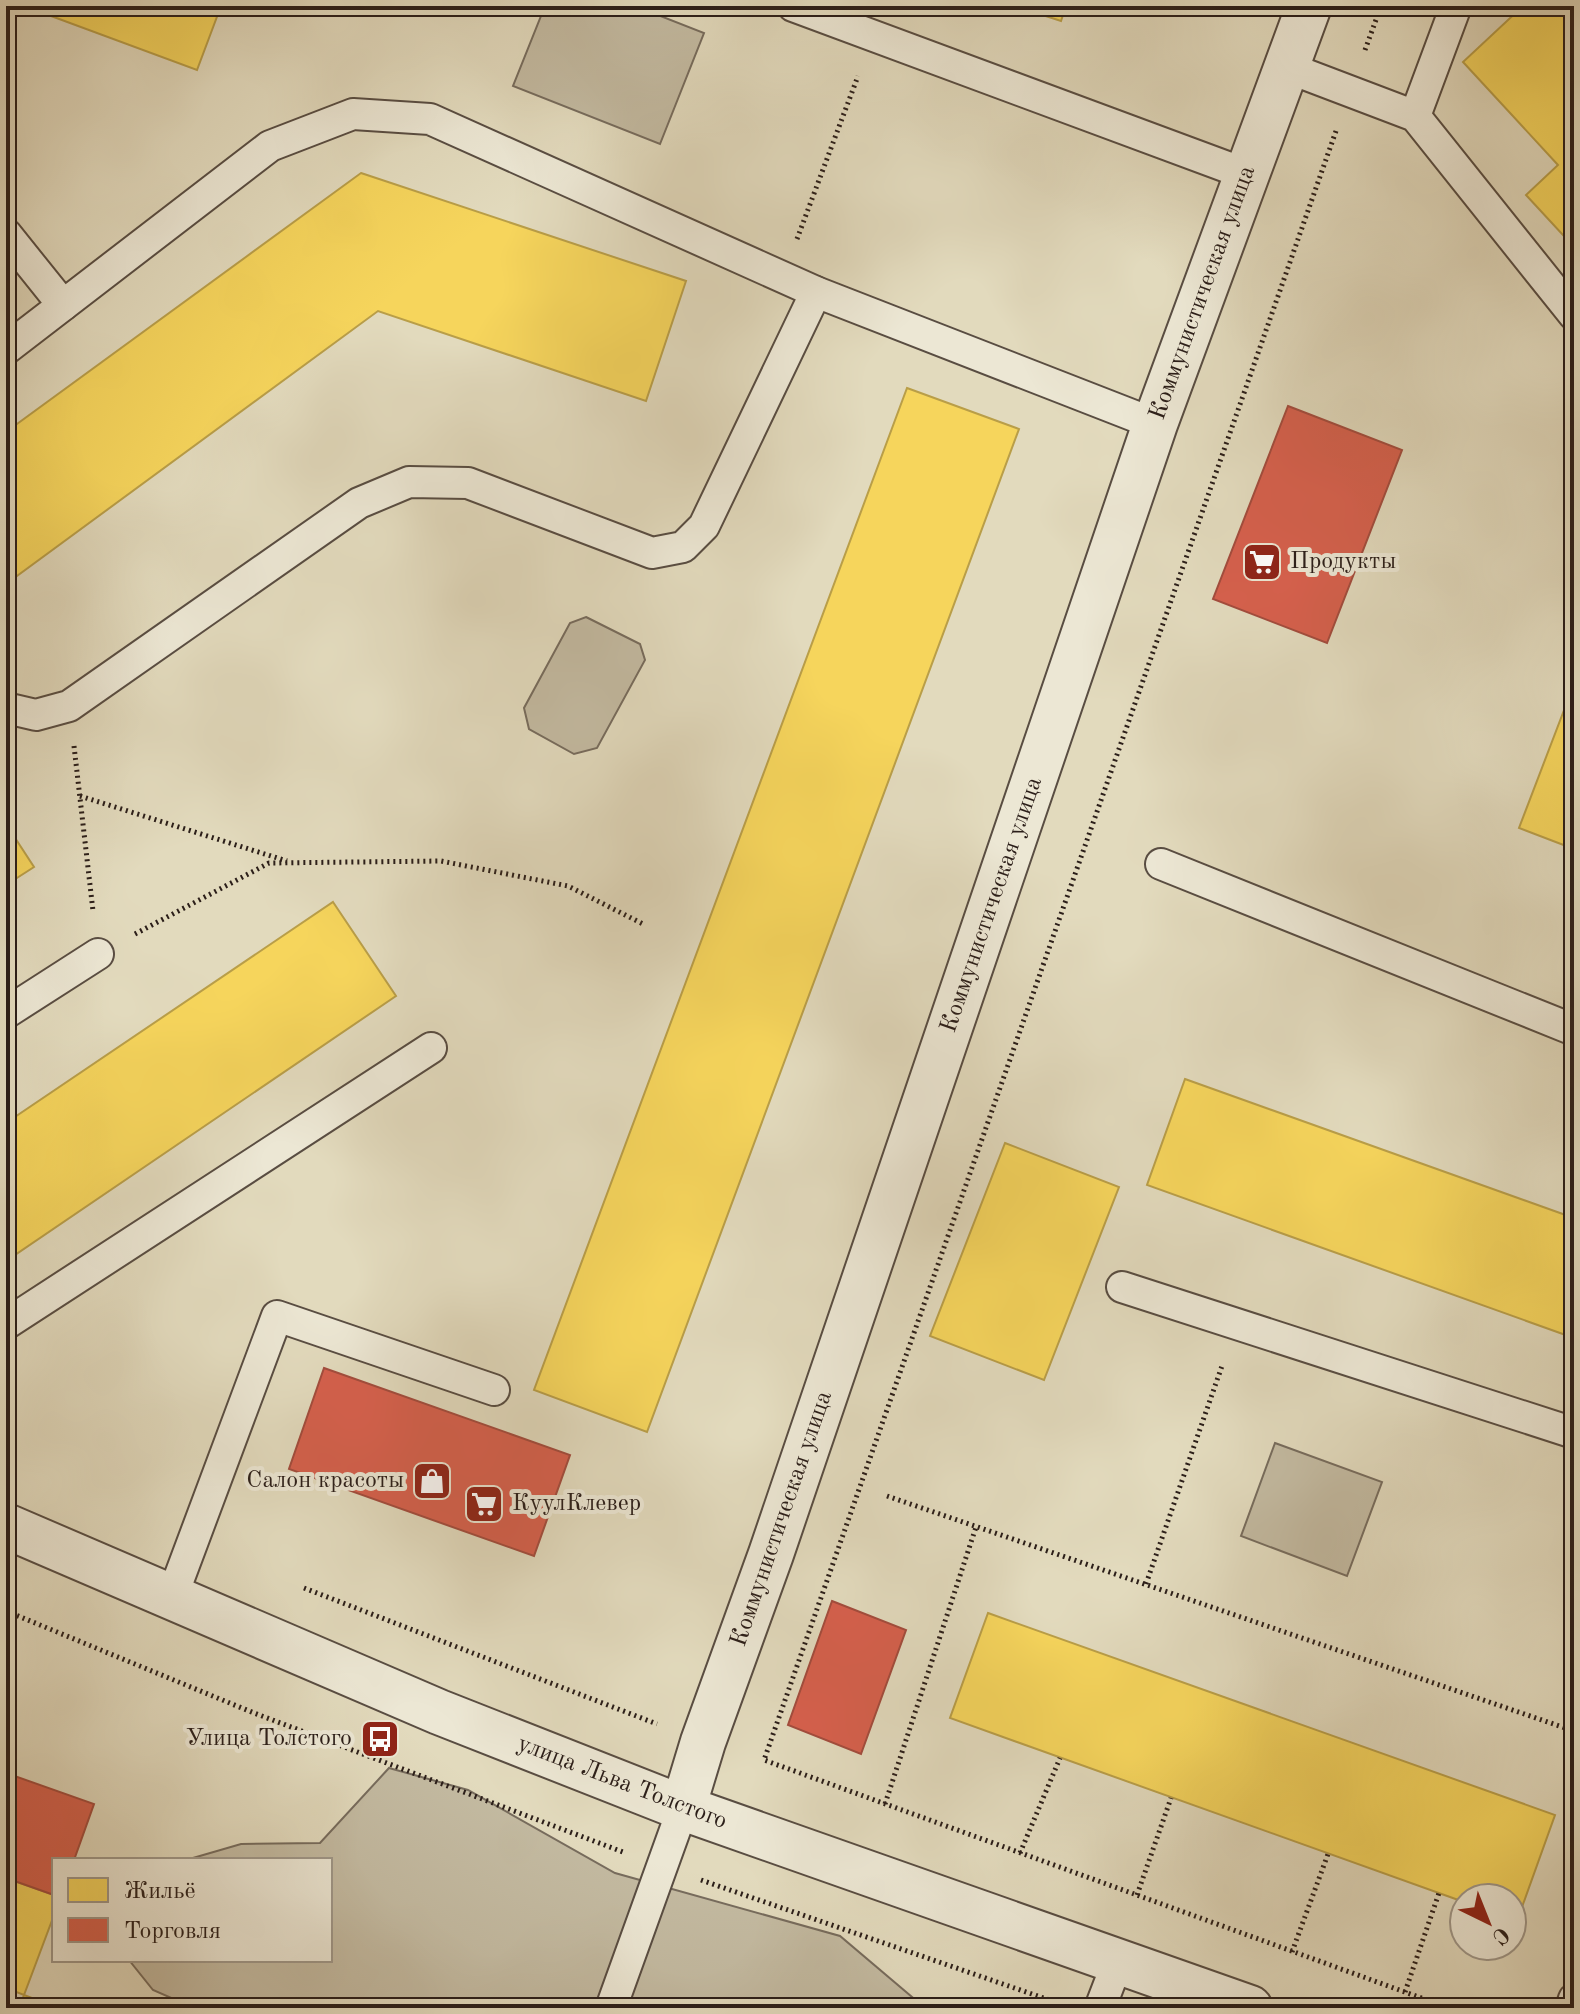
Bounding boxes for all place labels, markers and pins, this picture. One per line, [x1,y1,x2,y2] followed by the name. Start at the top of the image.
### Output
[1241,541,1283,583] supermarket icon: Продукты
[1290,550,1396,574] place label: Продукты
[411,1460,453,1502] shop icon: Салон красоты
[246,1469,404,1493] place label: Салон красоты
[463,1483,505,1525] supermarket icon: КуулКлевер
[512,1492,641,1516] place label: КуулКлевер
[359,1718,401,1760] bus stop icon: Улица Толстого
[186,1727,352,1751] place label: Улица Толстого

